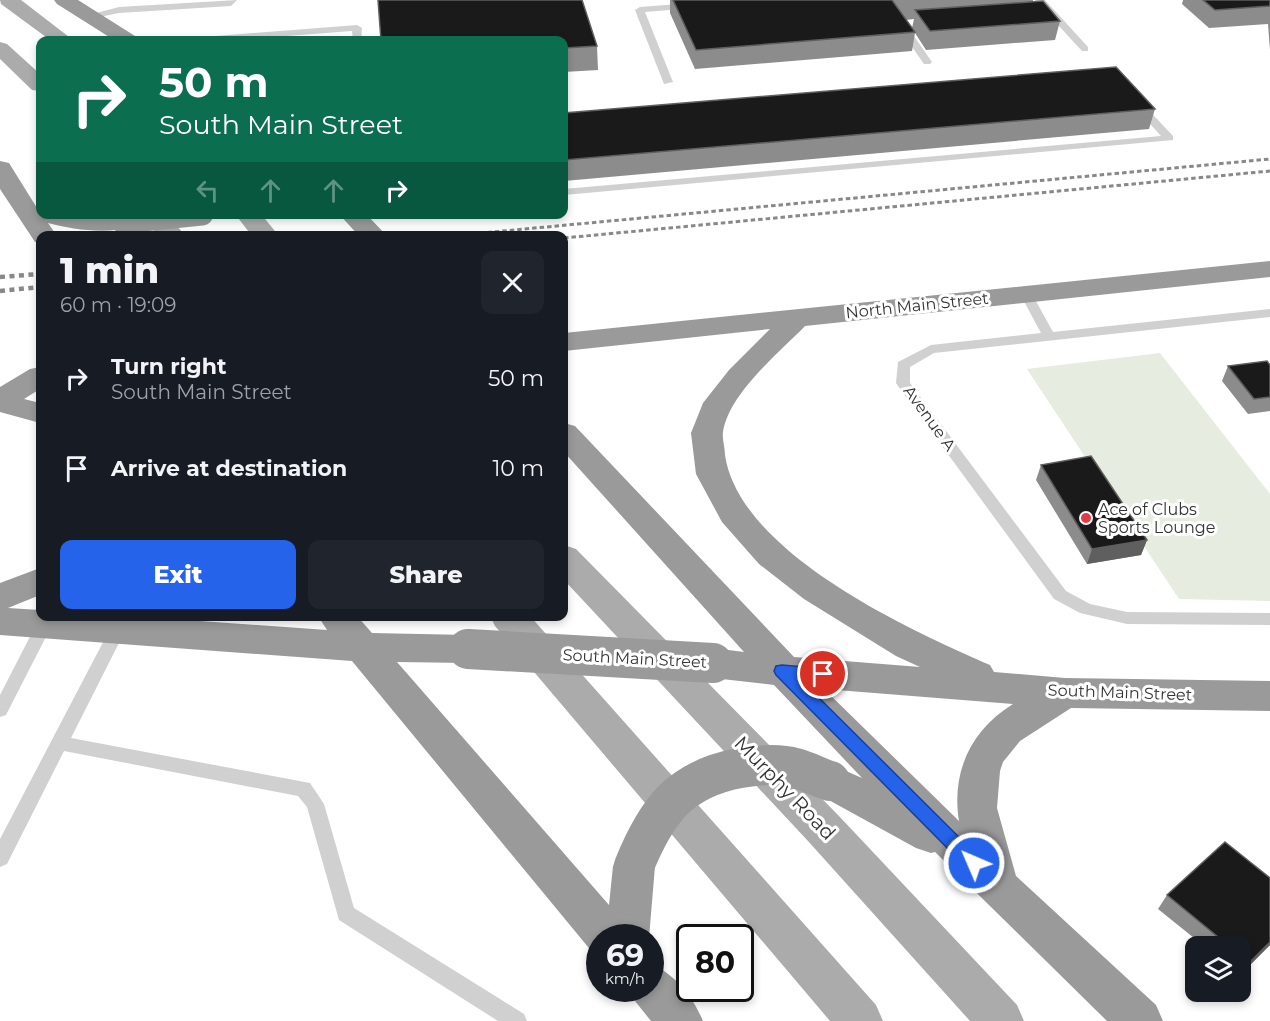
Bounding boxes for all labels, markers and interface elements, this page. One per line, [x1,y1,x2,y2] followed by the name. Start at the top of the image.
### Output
[159,56,268,108] text: 50 m
[60,60,138,138] icon: right
[159,108,403,141] text: South Main Street
[191,174,224,207] icon: left
[254,174,287,207] icon: ahead
[317,174,350,207] icon: ahead
[380,174,413,207] icon: right
[60,248,159,292] text: 1 min
[481,251,544,314] button: close
[845,288,990,322] street label: North Main Street
[60,293,176,317] text: 60 m · 19:09
[111,353,226,380] text: Turn right
[60,362,93,395] icon: right
[488,365,544,392] text: 50 m
[111,380,292,404] text: South Main Street
[900,382,960,455] street label: Avenue A
[60,452,93,485] icon: arrive
[111,455,347,482] text: Arrive at destination
[492,455,544,482] text: 10 m
[1098,500,1215,537] place label: Ace of Clubs Sports Lounge
[1079,511,1093,525] marker: Ace of Clubs Sports Lounge
[60,540,296,609] button: Exit
[308,540,544,609] button: Share
[562,645,708,672] street label: South Main Street
[797,648,848,699] pin
[806,657,839,690] icon: arrive
[1047,680,1193,705] street label: South Main Street
[729,731,841,845] street label: Murphy Road
[942,831,1006,895] position arrow
[676,924,754,1002] speed limit sign: 80
[1185,936,1251,1002] map controls
[1185,936,1251,1002] button: layers
[606,937,644,974] text: 69
[605,969,645,988] text: km/h

